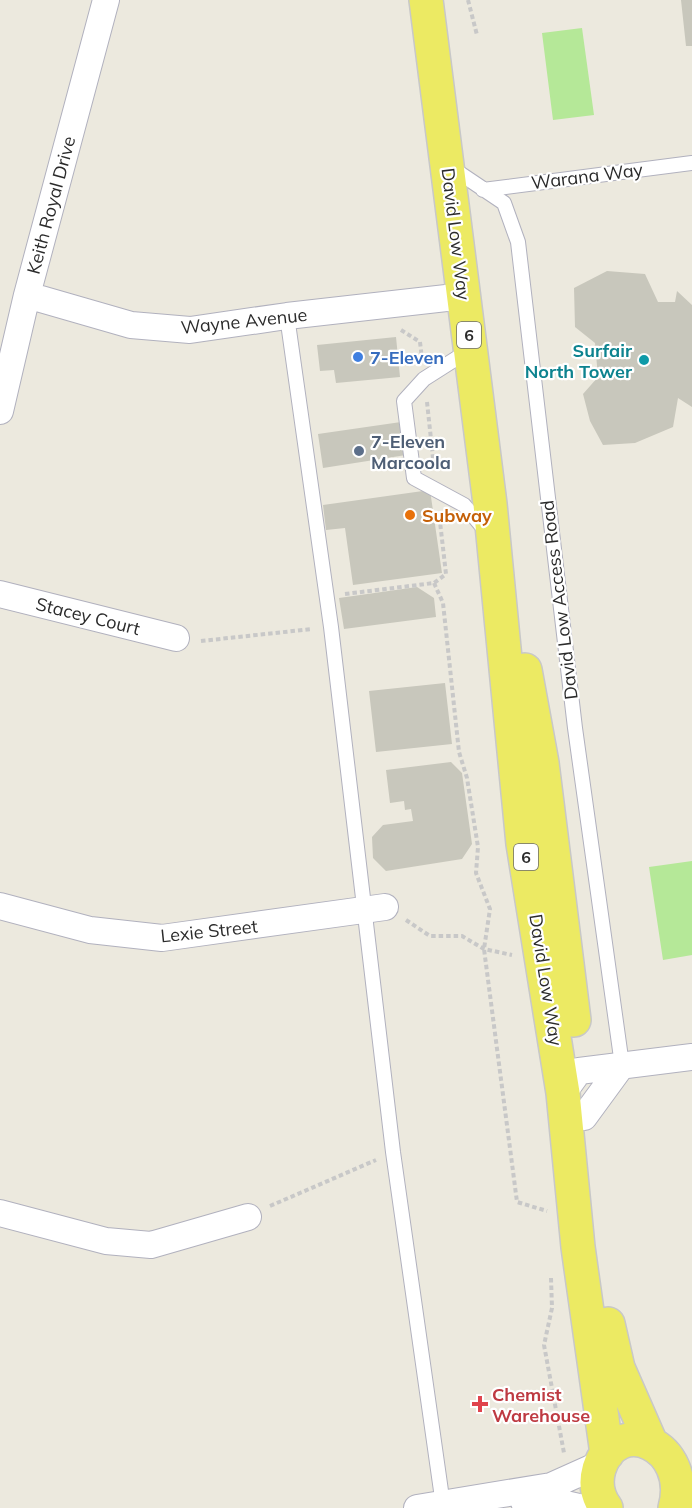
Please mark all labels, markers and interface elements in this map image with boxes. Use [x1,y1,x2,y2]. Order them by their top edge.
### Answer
street label: Keith Royal Drive [22,134,80,276]
street label: Warana Way [530,158,645,194]
street label: David Low Way [436,167,476,302]
street label: Wayne Avenue [180,303,308,339]
road number: 6 [457,322,481,348]
place label: Surfair North Tower [525,339,633,383]
place label: 7-Eleven [370,346,444,369]
marker: 7-Eleven [351,350,365,364]
marker: Surfair North Tower [637,353,651,367]
place label: 7-Eleven Marcoola [371,430,451,474]
marker: 7-Eleven Marcoola [352,444,366,458]
street label: David Low Access Road [535,499,583,701]
place label: Subway [422,504,492,527]
marker: Subway [403,508,417,522]
street label: Stacey Court [33,592,143,640]
road number: 6 [514,844,538,870]
street label: David Low Way [524,913,568,1048]
street label: Lexie Street [159,914,259,948]
place label: Chemist Warehouse [492,1383,590,1427]
marker: Chemist Warehouse [473,1397,487,1411]

